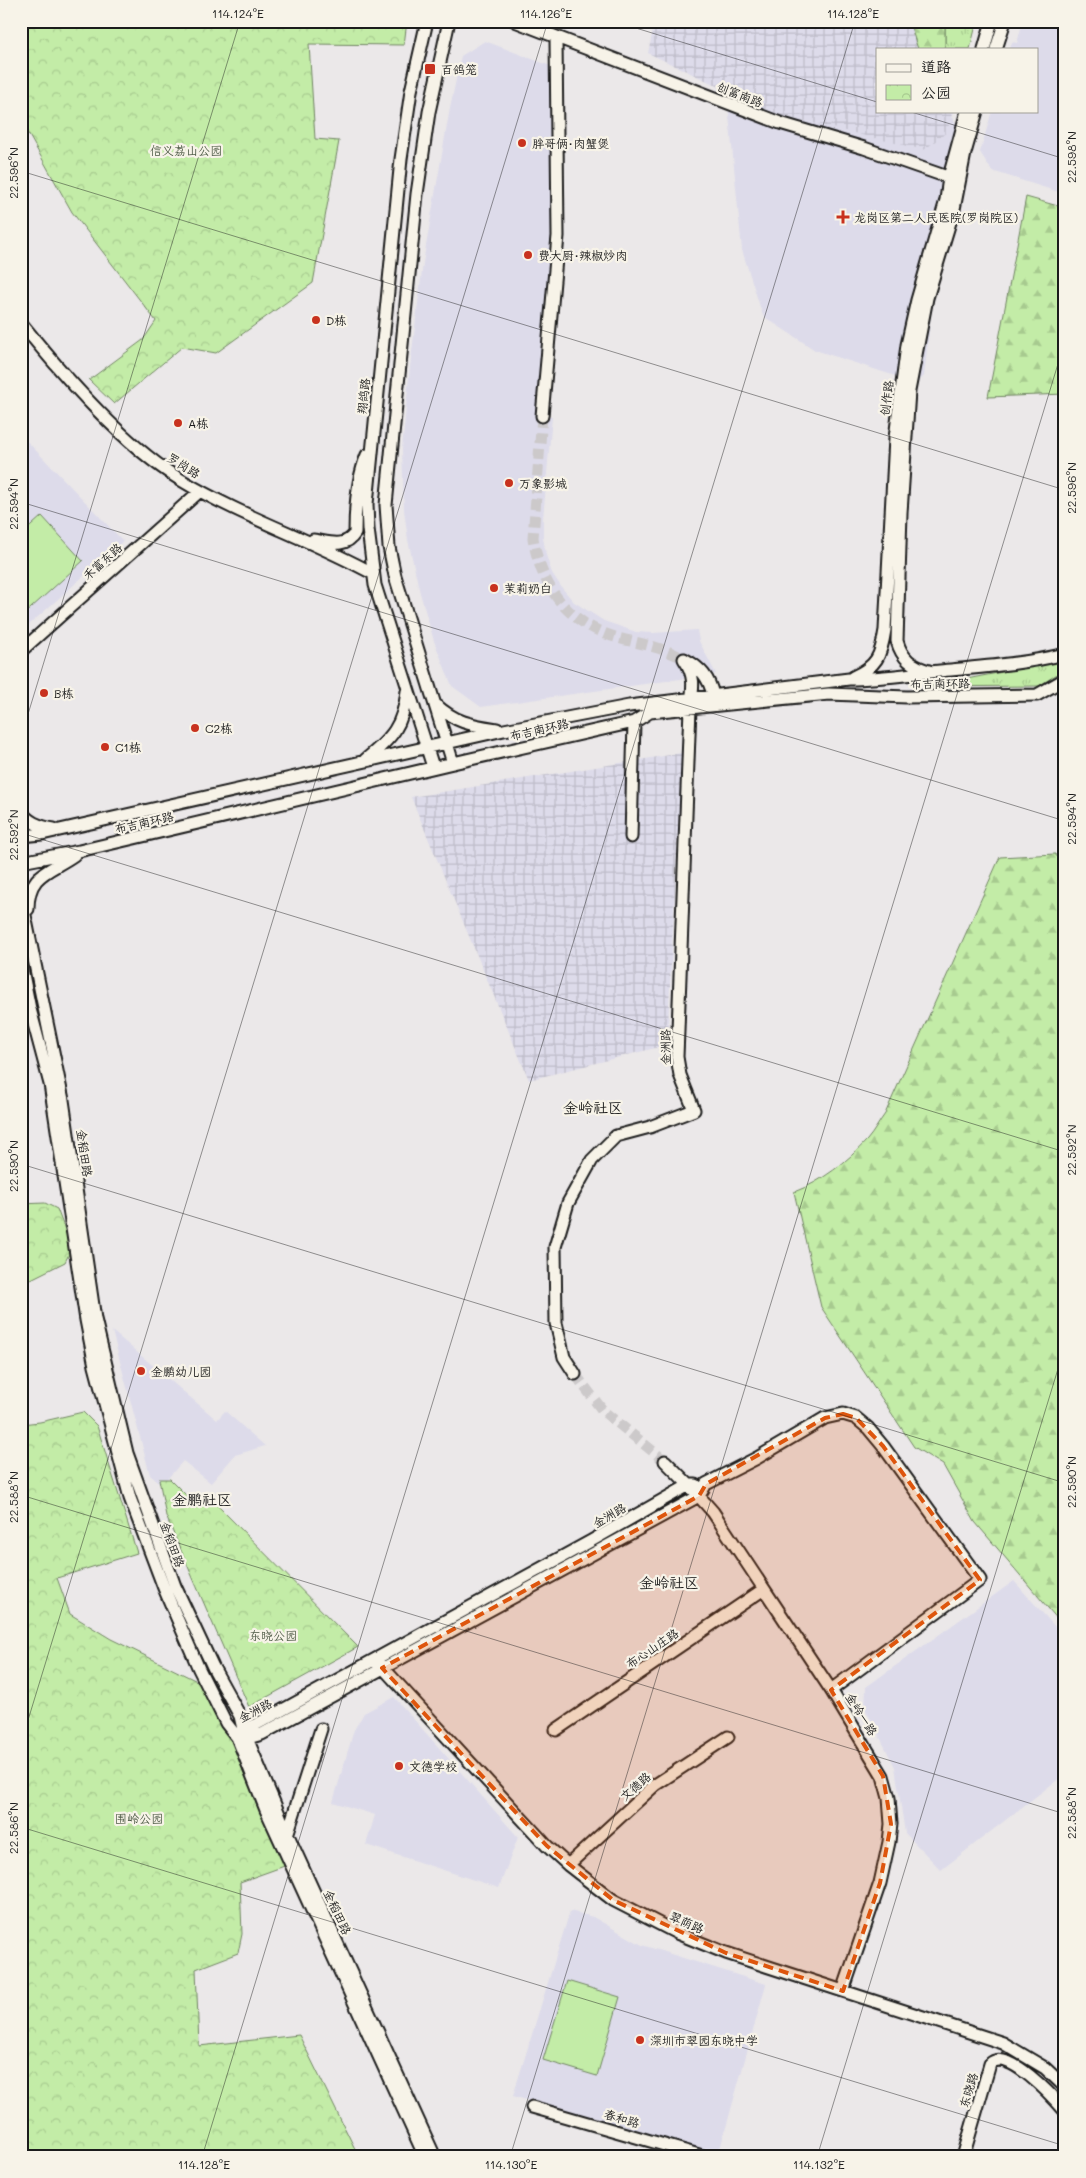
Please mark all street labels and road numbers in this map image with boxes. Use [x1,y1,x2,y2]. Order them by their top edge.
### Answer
street label: 创富南路 [715,78,765,110]
street label: 翔鸽路 [353,377,373,415]
street label: 创作路 [876,379,896,417]
street label: 罗岗路 [164,449,204,481]
street label: 禾富东路 [79,539,125,583]
street label: 布吉南环路 [910,674,970,692]
street label: 布吉南环路 [508,714,570,744]
street label: 布吉南环路 [113,807,175,837]
street label: 金洲路 [657,1029,673,1065]
street label: 金稻田路 [74,1128,96,1178]
street label: 金洲路 [589,1499,629,1531]
street label: 金稻田路 [157,1519,189,1569]
street label: 布心山庄路 [623,1625,681,1671]
street label: 金岭一路 [842,1689,882,1739]
street label: 金洲路 [235,1695,275,1725]
street label: 文德路 [616,1768,654,1804]
street label: 金稻田路 [321,1887,355,1937]
street label: 翠荫路 [667,1908,707,1936]
street label: 东晓路 [955,2070,981,2110]
street label: 春和路 [602,2105,642,2131]

